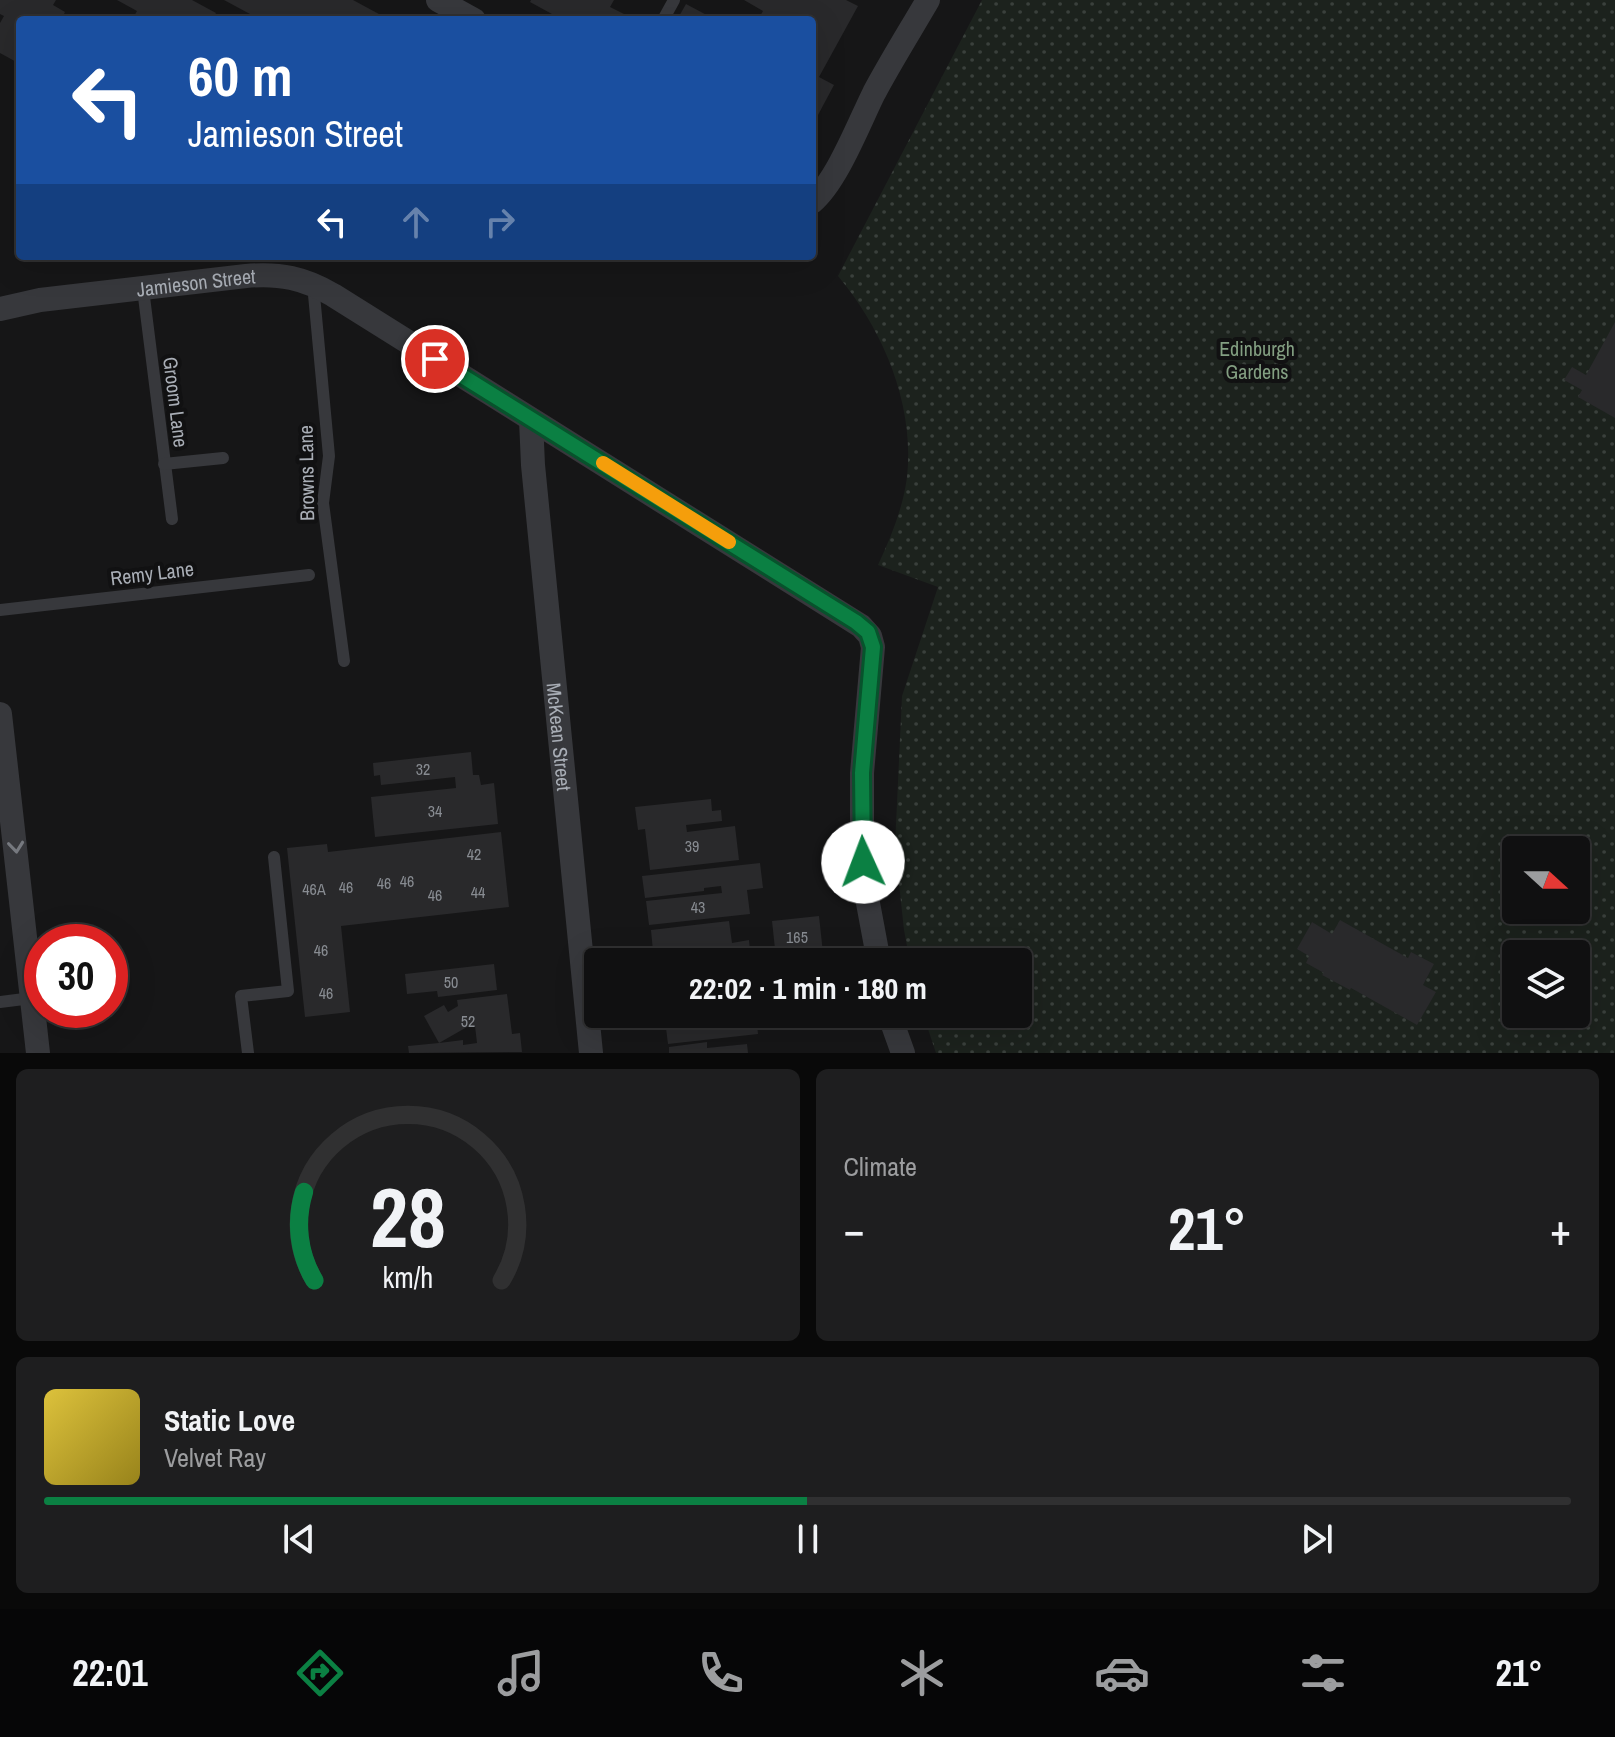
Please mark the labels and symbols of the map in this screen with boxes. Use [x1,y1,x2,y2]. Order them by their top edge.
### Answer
street label: Jamieson Street [135,262,257,302]
pin [401,325,469,393]
park label: Edinburgh Gardens [1219,335,1295,385]
street label: Groom Lane [157,355,195,449]
street label: Browns Lane [292,425,320,521]
street label: Remy Lane [109,554,195,592]
street label: McKean Street [541,681,579,792]
house number: 32 [416,758,430,780]
house number: 34 [428,800,442,822]
position arrow [821,820,905,904]
house number: 39 [685,835,699,857]
north arrow [1502,836,1590,924]
one-way arrow [7,841,24,854]
house number: 42 [467,843,481,865]
house number: 46 [400,870,414,892]
house number: 46 [377,872,391,894]
house number: 46 [339,876,353,898]
house number: 46A [302,878,326,900]
house number: 44 [471,881,485,903]
house number: 46 [428,884,442,906]
house number: 43 [691,896,705,918]
speed limit sign: 30 [24,924,128,1028]
house number: 165 [786,926,808,948]
house number: 46 [314,939,328,961]
house number: 50 [444,971,458,993]
house number: 46 [319,982,333,1004]
house number: 52 [461,1010,475,1032]

